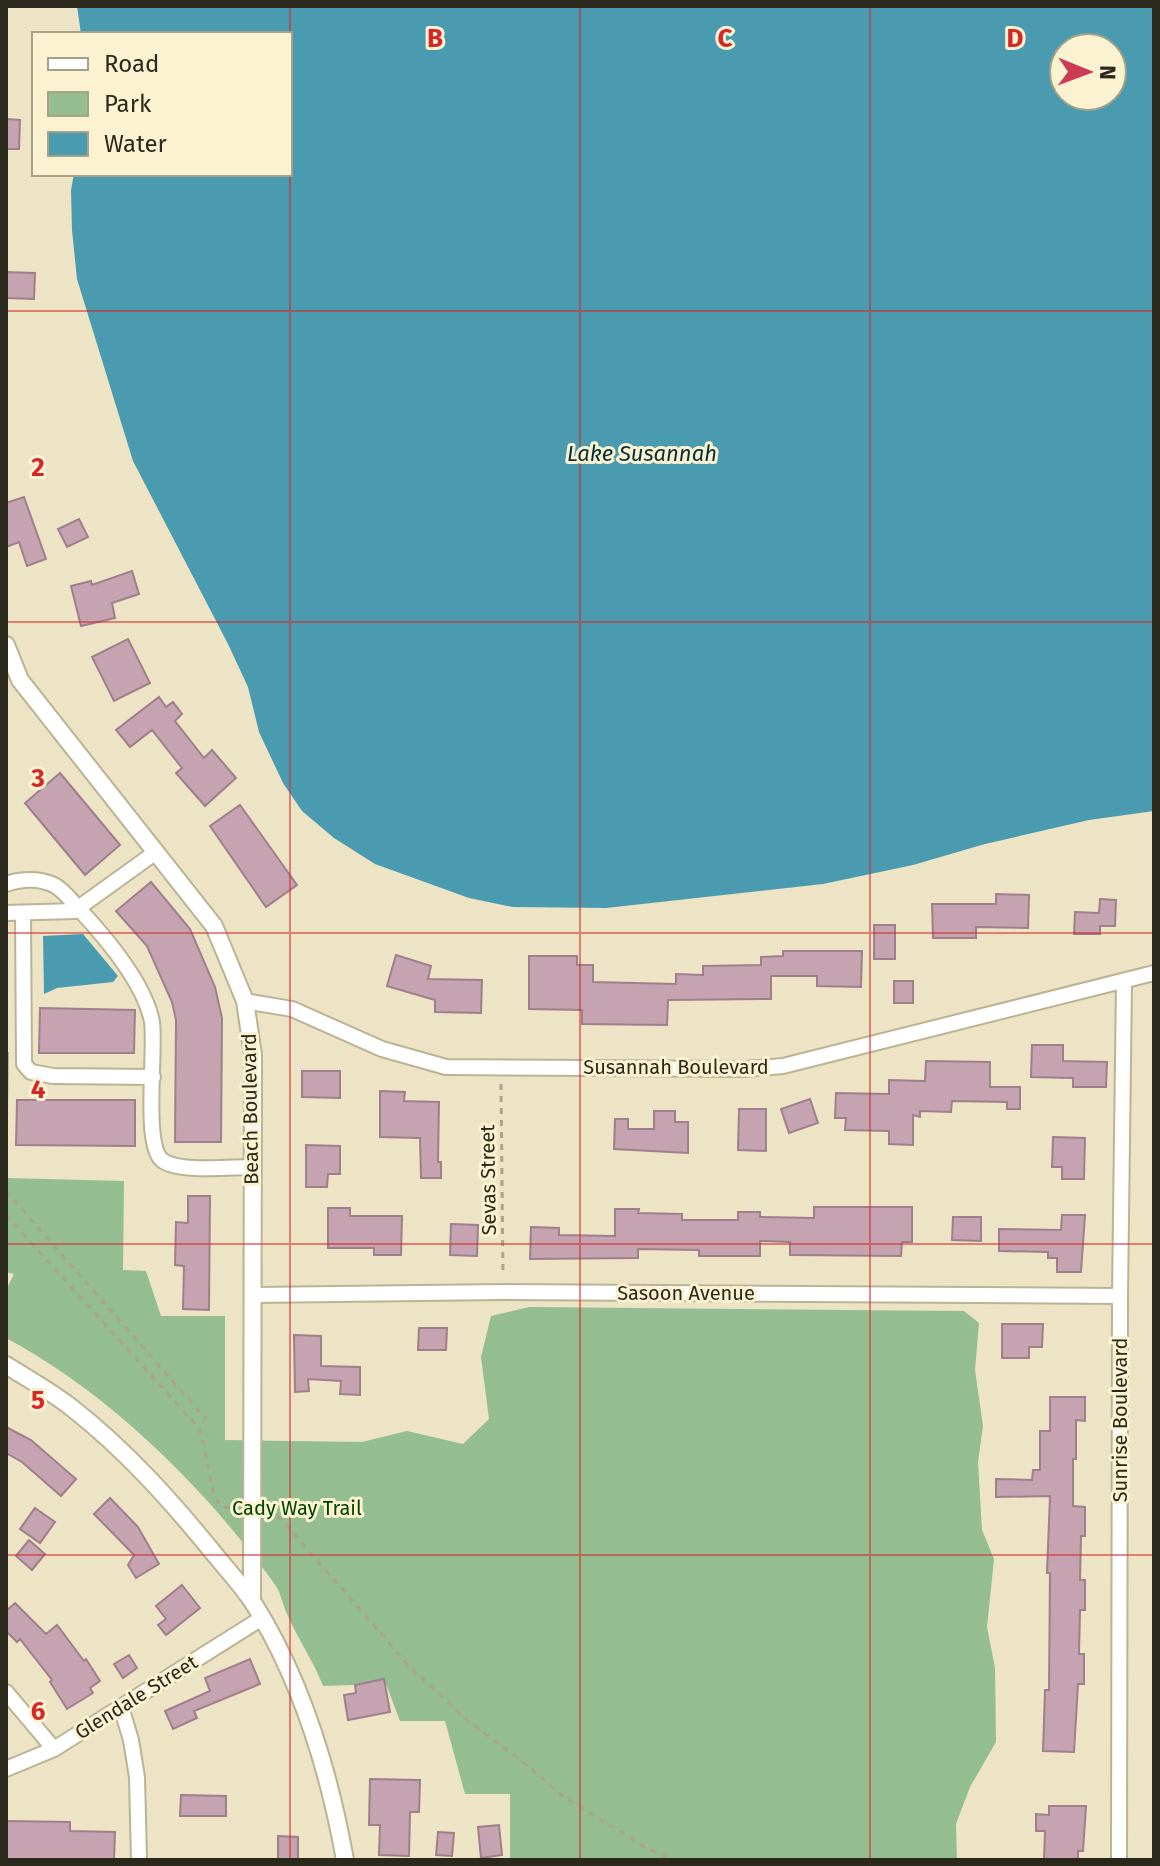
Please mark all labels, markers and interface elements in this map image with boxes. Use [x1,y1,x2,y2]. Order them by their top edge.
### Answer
text: B [427,23,443,54]
text: C [718,23,733,54]
text: D [1007,23,1024,54]
legend [32,32,292,176]
north arrow [1048,32,1128,112]
text: Road [104,50,159,78]
text: N [1094,65,1121,80]
text: Park [104,90,152,118]
text: Water [104,130,168,158]
water label: Lake Susannah [567,440,717,467]
text: 2 [31,452,45,483]
text: 3 [30,763,45,794]
street label: Beach Boulevard [237,1033,263,1185]
street label: Susannah Boulevard [583,1055,769,1079]
text: 4 [31,1074,46,1105]
street label: Sevas Street [475,1124,501,1236]
street label: Sasoon Avenue [617,1281,755,1305]
street label: Sunrise Boulevard [1108,1338,1132,1502]
text: 5 [31,1385,45,1416]
park label: Cady Way Trail [232,1496,362,1520]
street label: Glendale Street [70,1649,202,1744]
text: 6 [31,1696,46,1727]

